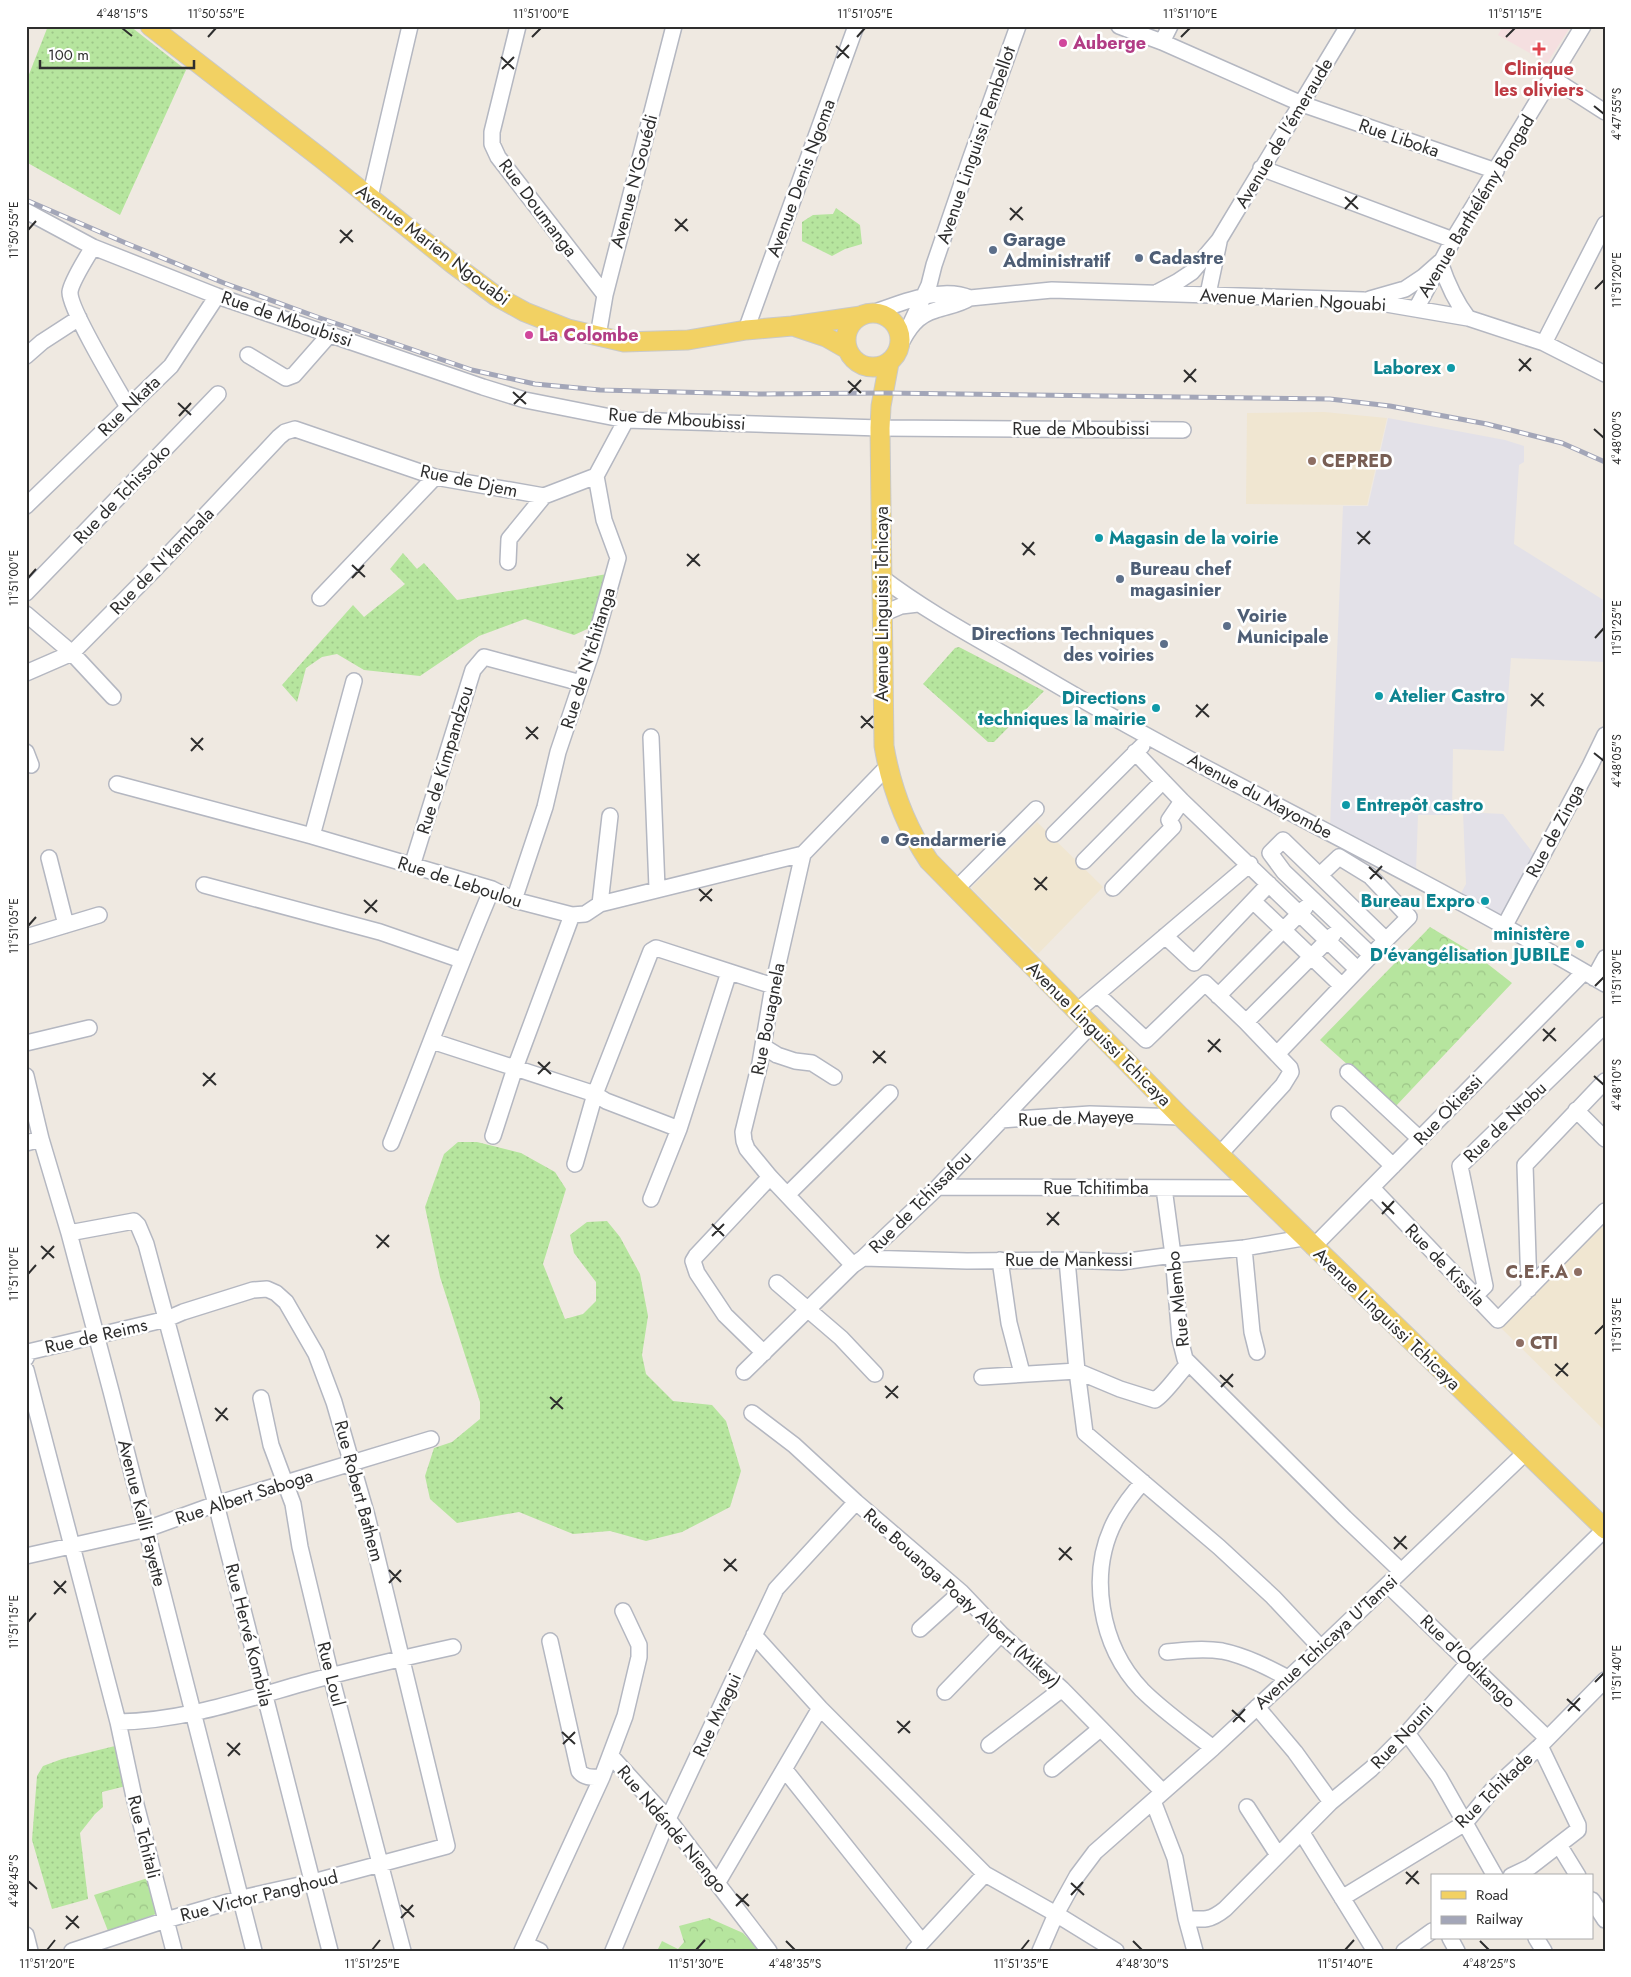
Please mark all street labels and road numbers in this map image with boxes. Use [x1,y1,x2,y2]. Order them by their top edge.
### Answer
street label: Avenue Linguissi Pembellot [930,42,1022,247]
street label: Avenue de l'émeraude [1229,53,1339,213]
street label: Avenue Denis Ngoma [760,95,842,261]
street label: Avenue Barthélémy Bongad [1411,110,1541,302]
street label: Avenue N'Gouédi [604,111,664,251]
street label: Rue Liboka [1355,112,1443,164]
street label: Rue Doumanga [492,154,584,262]
street label: Avenue Marien Ngouabi [351,178,515,312]
street label: Avenue Marien Ngouabi [1199,282,1387,318]
street label: Rue de Mboubissi [218,284,356,354]
street label: Rue Nkata [92,370,166,442]
street label: Rue de Mboubissi [608,401,746,437]
street label: Rue de Mboubissi [1012,416,1150,442]
street label: Rue de Tchissoko [67,438,177,550]
street label: Rue de Djem [418,458,520,504]
street label: Rue de N'kambala [104,501,220,621]
street label: Avenue Linguissi Tchicaya [869,506,895,702]
street label: Rue de N'tchitanga [554,584,622,732]
street label: Rue de Kimpandzou [410,683,480,837]
street label: Avenue du Mayombe [1183,747,1337,845]
street label: Rue de Zinga [1520,780,1590,882]
street label: Rue de Leboulou [394,850,526,914]
street label: Avenue Linguissi Tchicaya [1021,956,1177,1112]
street label: Rue Bouagnela [744,961,792,1077]
street label: Rue Okiessi [1408,1069,1488,1151]
street label: Rue de Ntobu [1458,1076,1552,1168]
street label: Rue de Mayeye [1018,1103,1134,1133]
street label: Rue de Tchissafou [863,1145,977,1259]
street label: Rue Tchitimba [1043,1175,1149,1201]
street label: Rue de Kissila [1399,1218,1491,1312]
street label: Avenue Linguissi Tchicaya [1308,1242,1466,1396]
street label: Rue de Mankessi [1005,1247,1133,1273]
street label: Rue Mlembo [1160,1250,1196,1348]
street label: Rue de Reims [42,1312,150,1360]
street label: Rue Robert Bathem [328,1417,390,1565]
street label: Avenue Kalli Fayette [111,1437,173,1589]
street label: Rue Albert Saboga [172,1463,316,1531]
street label: Rue Bouanga Poaty Albert (Mikey) [857,1502,1067,1694]
street label: Rue Hervé Kombila [219,1561,279,1709]
street label: Avenue Tchicaya U'Tamsi [1249,1569,1403,1715]
street label: Rue d'Odikango [1414,1608,1522,1714]
street label: Rue Loul [310,1639,352,1709]
street label: Rue Mvagui [686,1669,748,1761]
street label: Rue Nouni [1365,1697,1439,1775]
street label: Rue Tchikade [1449,1746,1539,1834]
street label: Rue Ndéndé Niengo [611,1760,733,1899]
street label: Rue Tchitali [121,1792,167,1882]
street label: Rue Victor Panghoud [177,1864,341,1928]

